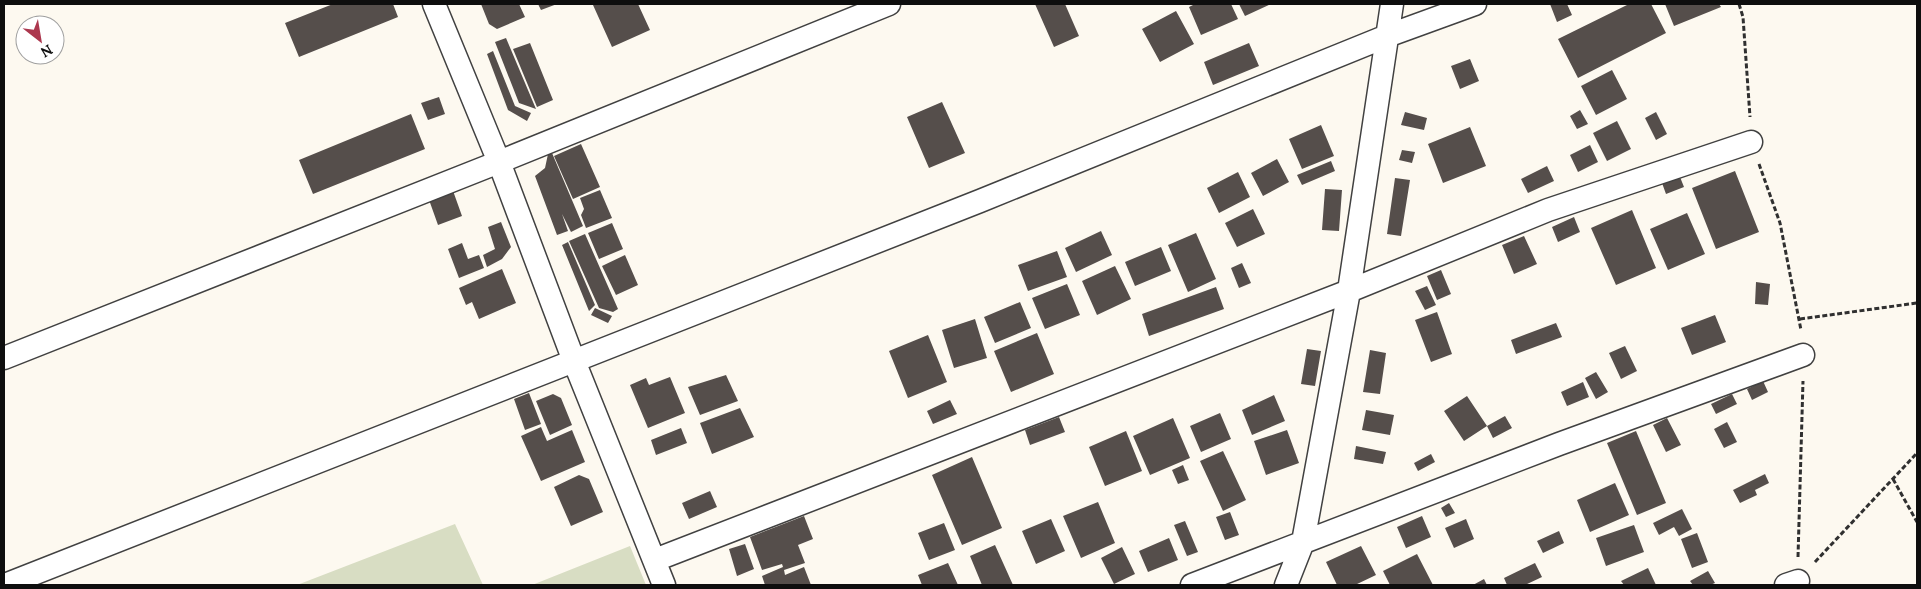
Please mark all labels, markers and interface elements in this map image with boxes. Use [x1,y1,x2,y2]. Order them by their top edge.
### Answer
north arrow [15,15,65,65]
text: N [37,41,56,62]

